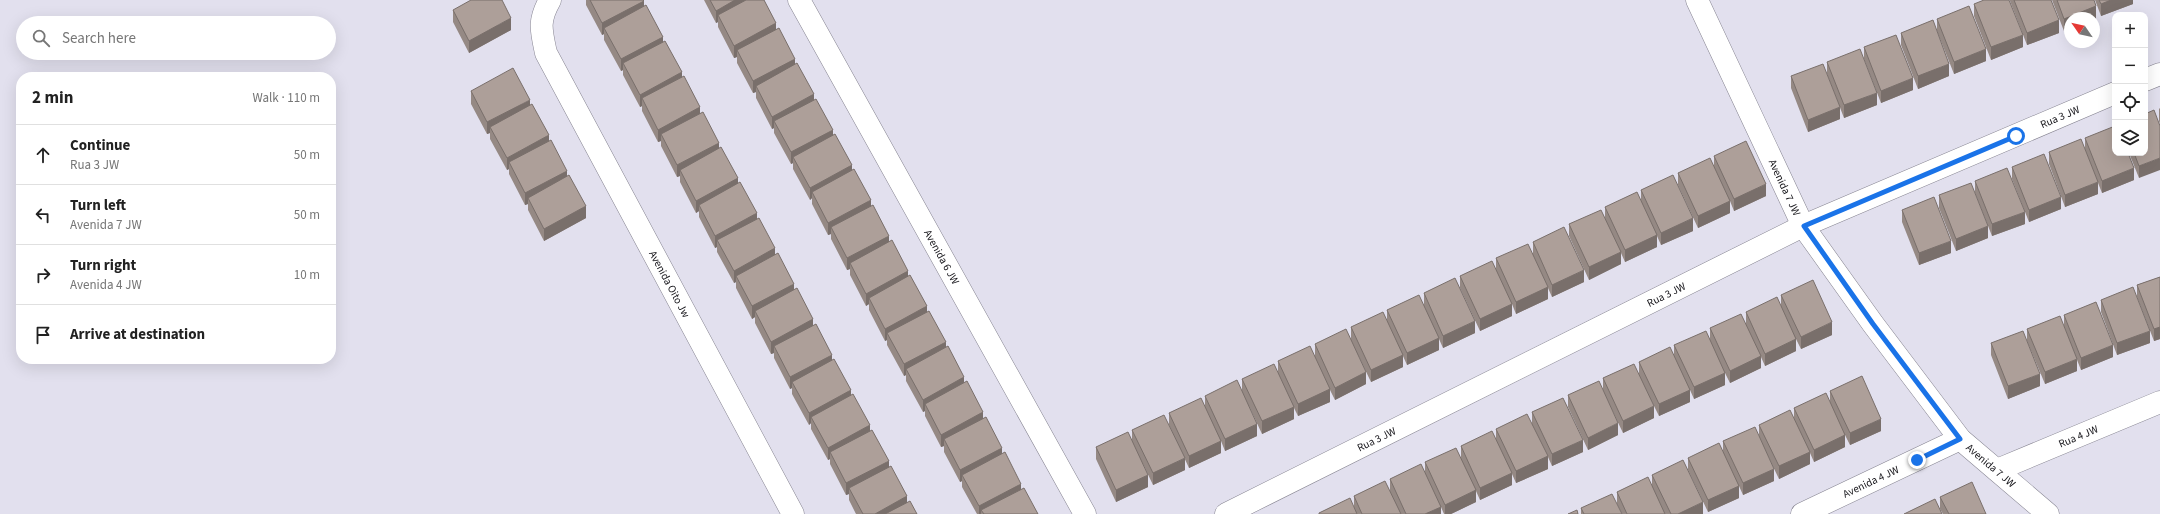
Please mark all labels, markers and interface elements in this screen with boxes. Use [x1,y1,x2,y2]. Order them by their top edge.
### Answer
north arrow [2064,12,2100,48]
map controls [2112,12,2148,156]
button: + [2112,12,2148,48]
search box [16,16,336,60]
icon: search [30,27,52,49]
text: Search here [62,28,136,49]
button: − [2112,48,2148,84]
button: locate [2112,84,2148,120]
text: 2 min [32,86,73,110]
text: Walk · 110 m [252,89,320,107]
street label: Rua 3 JW [2038,102,2082,132]
button: layers [2112,120,2148,156]
route start [2007,127,2025,145]
text: Continue [70,135,130,156]
icon: ahead [32,144,54,166]
text: 50 m [294,146,320,164]
text: Rua 3 JW [70,156,119,174]
street label: Avenida 7 JW [1765,157,1804,219]
text: Turn left [70,195,126,216]
icon: left [32,204,54,226]
text: 50 m [294,206,320,224]
text: Avenida 7 JW [70,216,142,234]
street label: Avenida 6 JW [920,227,963,288]
street label: Avenida Oito Jw [645,248,693,320]
text: Turn right [70,255,136,276]
icon: right [32,264,54,286]
text: 10 m [294,266,320,284]
text: Avenida 4 JW [70,276,142,294]
street label: Rua 3 JW [1644,279,1689,311]
icon: arrive [32,324,54,346]
text: Arrive at destination [70,324,205,345]
street label: Rua 4 JW [2056,422,2101,452]
street label: Rua 3 JW [1355,423,1399,455]
street label: Avenida 7 JW [1963,440,2019,491]
route end [1908,451,1926,469]
street label: Avenida 4 JW [1840,462,1902,502]

